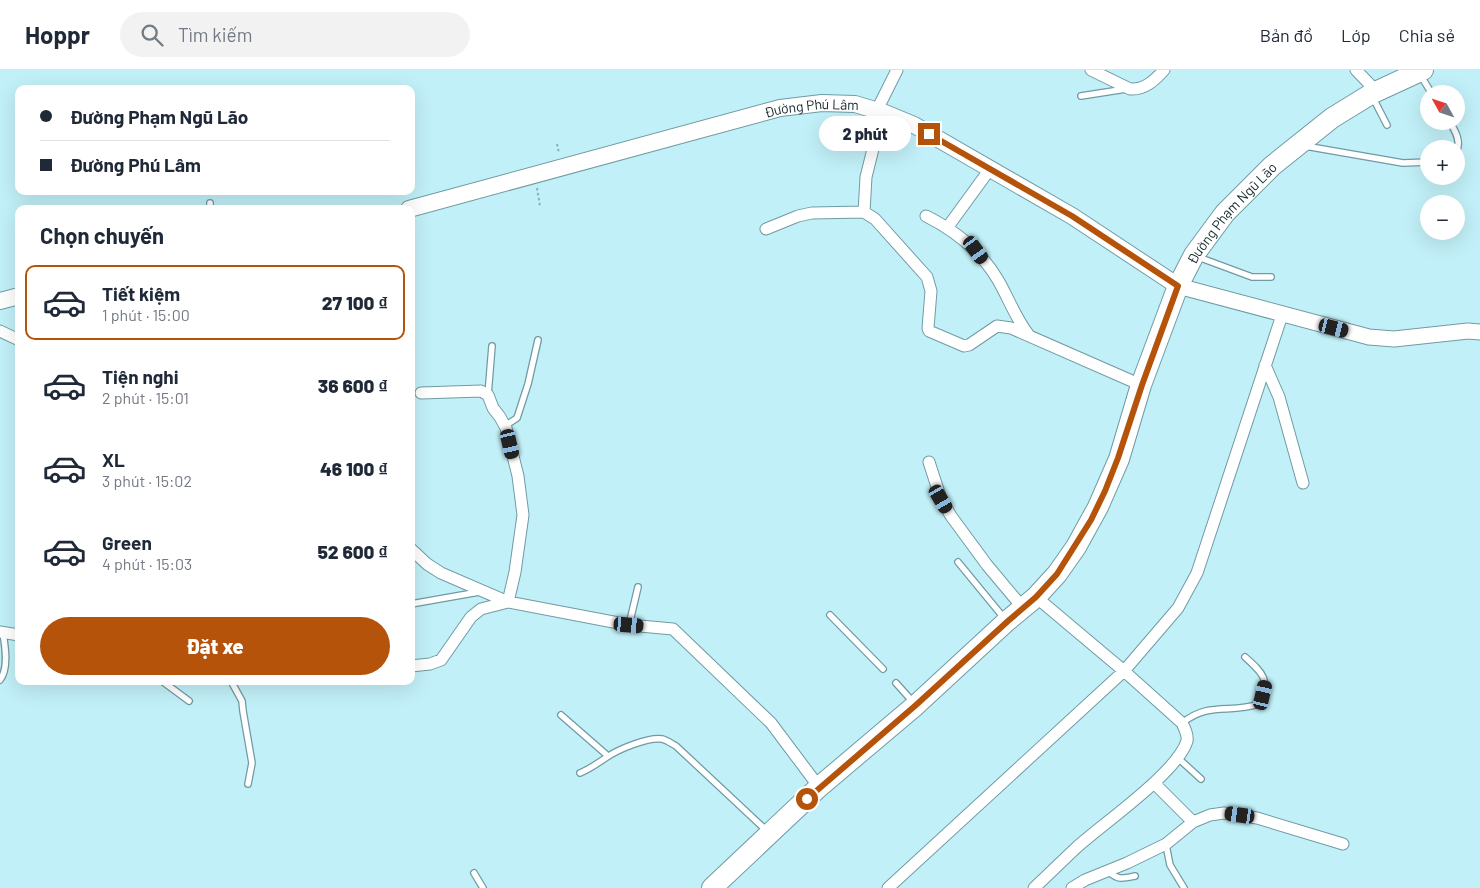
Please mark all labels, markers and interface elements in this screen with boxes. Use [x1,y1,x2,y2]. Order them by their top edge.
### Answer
search box [120,12,470,57]
text: Hoppr [25,20,90,49]
icon: search [138,21,166,49]
text: Tìm kiếm [178,23,252,46]
text: Bản đồ [1260,24,1313,46]
text: Lớp [1341,24,1371,46]
text: Chia sẻ [1399,24,1455,46]
north arrow [1420,85,1465,130]
map controls [1420,85,1465,240]
street label: Đường Phú Lâm [762,94,859,120]
text: Đường Phạm Ngũ Lão [70,105,248,128]
callout: 2 phút [819,116,912,152]
route end [918,123,940,145]
text: 2 phút [842,124,888,143]
button: + [1420,140,1465,185]
text: Đường Phú Lâm [70,153,201,176]
street label: Đường Phạm Ngũ Lão [1183,158,1280,266]
button: − [1420,195,1465,240]
text: Chọn chuyến [40,222,164,248]
car [961,233,990,267]
icon: car [42,280,87,325]
text: Tiết kiệm [102,282,180,305]
text: 27 100 ₫ [322,291,388,314]
text: 1 phút · 15:00 [102,305,190,324]
car [1317,317,1350,339]
icon: car [42,363,87,408]
text: Tiện nghi [102,365,179,388]
text: 36 600 ₫ [318,374,388,397]
text: 2 phút · 15:01 [102,388,189,407]
car [499,428,520,460]
icon: car [42,446,87,491]
text: XL [102,448,125,471]
text: 46 100 ₫ [320,457,388,480]
text: 3 phút · 15:02 [102,471,192,490]
car [927,482,954,516]
icon: car [42,529,87,574]
text: Green [102,531,152,554]
text: 52 600 ₫ [317,540,388,563]
text: 4 phút · 15:03 [102,554,192,573]
car [613,616,644,634]
button: Đặt xe [40,617,390,675]
car [1252,679,1273,711]
route start [796,788,818,810]
car [1224,805,1255,825]

